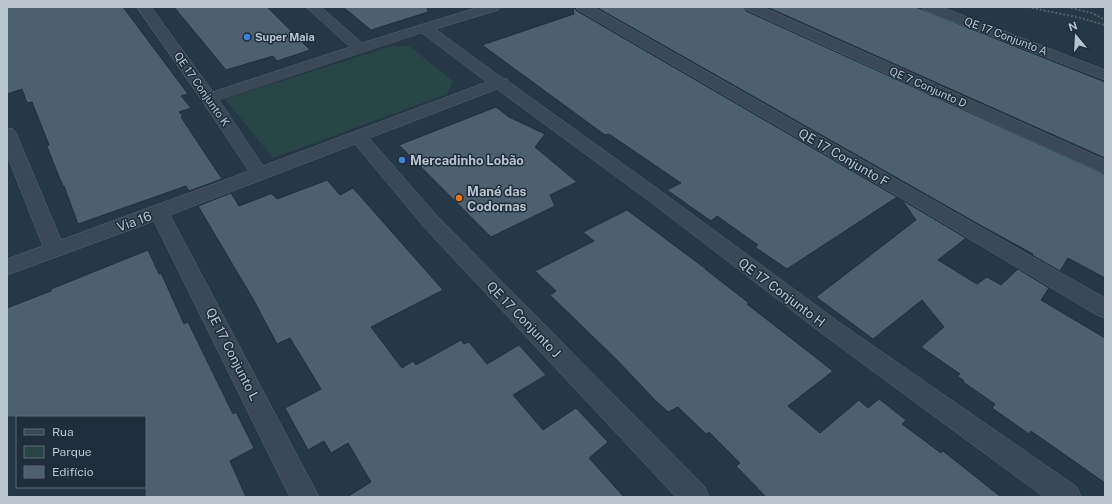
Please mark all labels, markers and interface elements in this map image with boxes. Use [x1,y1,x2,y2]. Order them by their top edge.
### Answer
street label: QE 17 Conjunto A [963,15,1049,57]
north arrow [1056,16,1096,56]
text: N [1067,19,1079,34]
place label: Super Maia [255,31,315,43]
marker: Super Maia [242,32,252,42]
street label: QE 17 Conjunto K [172,50,232,129]
street label: QE 7 Conjunto D [888,65,969,110]
street label: QE 17 Conjunto F [796,125,892,190]
place label: Mercadinho Lobão [410,153,524,168]
marker: Mercadinho Lobão [397,155,407,165]
place label: Mané das Codornas [467,184,527,214]
marker: Mané das Codornas [454,193,464,203]
street label: Via 16 [115,208,154,235]
street label: QE 17 Conjunto H [735,255,828,330]
street label: QE 17 Conjunto J [484,278,564,360]
street label: QE 17 Conjunto L [203,305,262,403]
legend [16,416,146,488]
text: Rua [52,425,74,439]
text: Parque [52,445,92,459]
text: Edifício [52,465,94,479]

